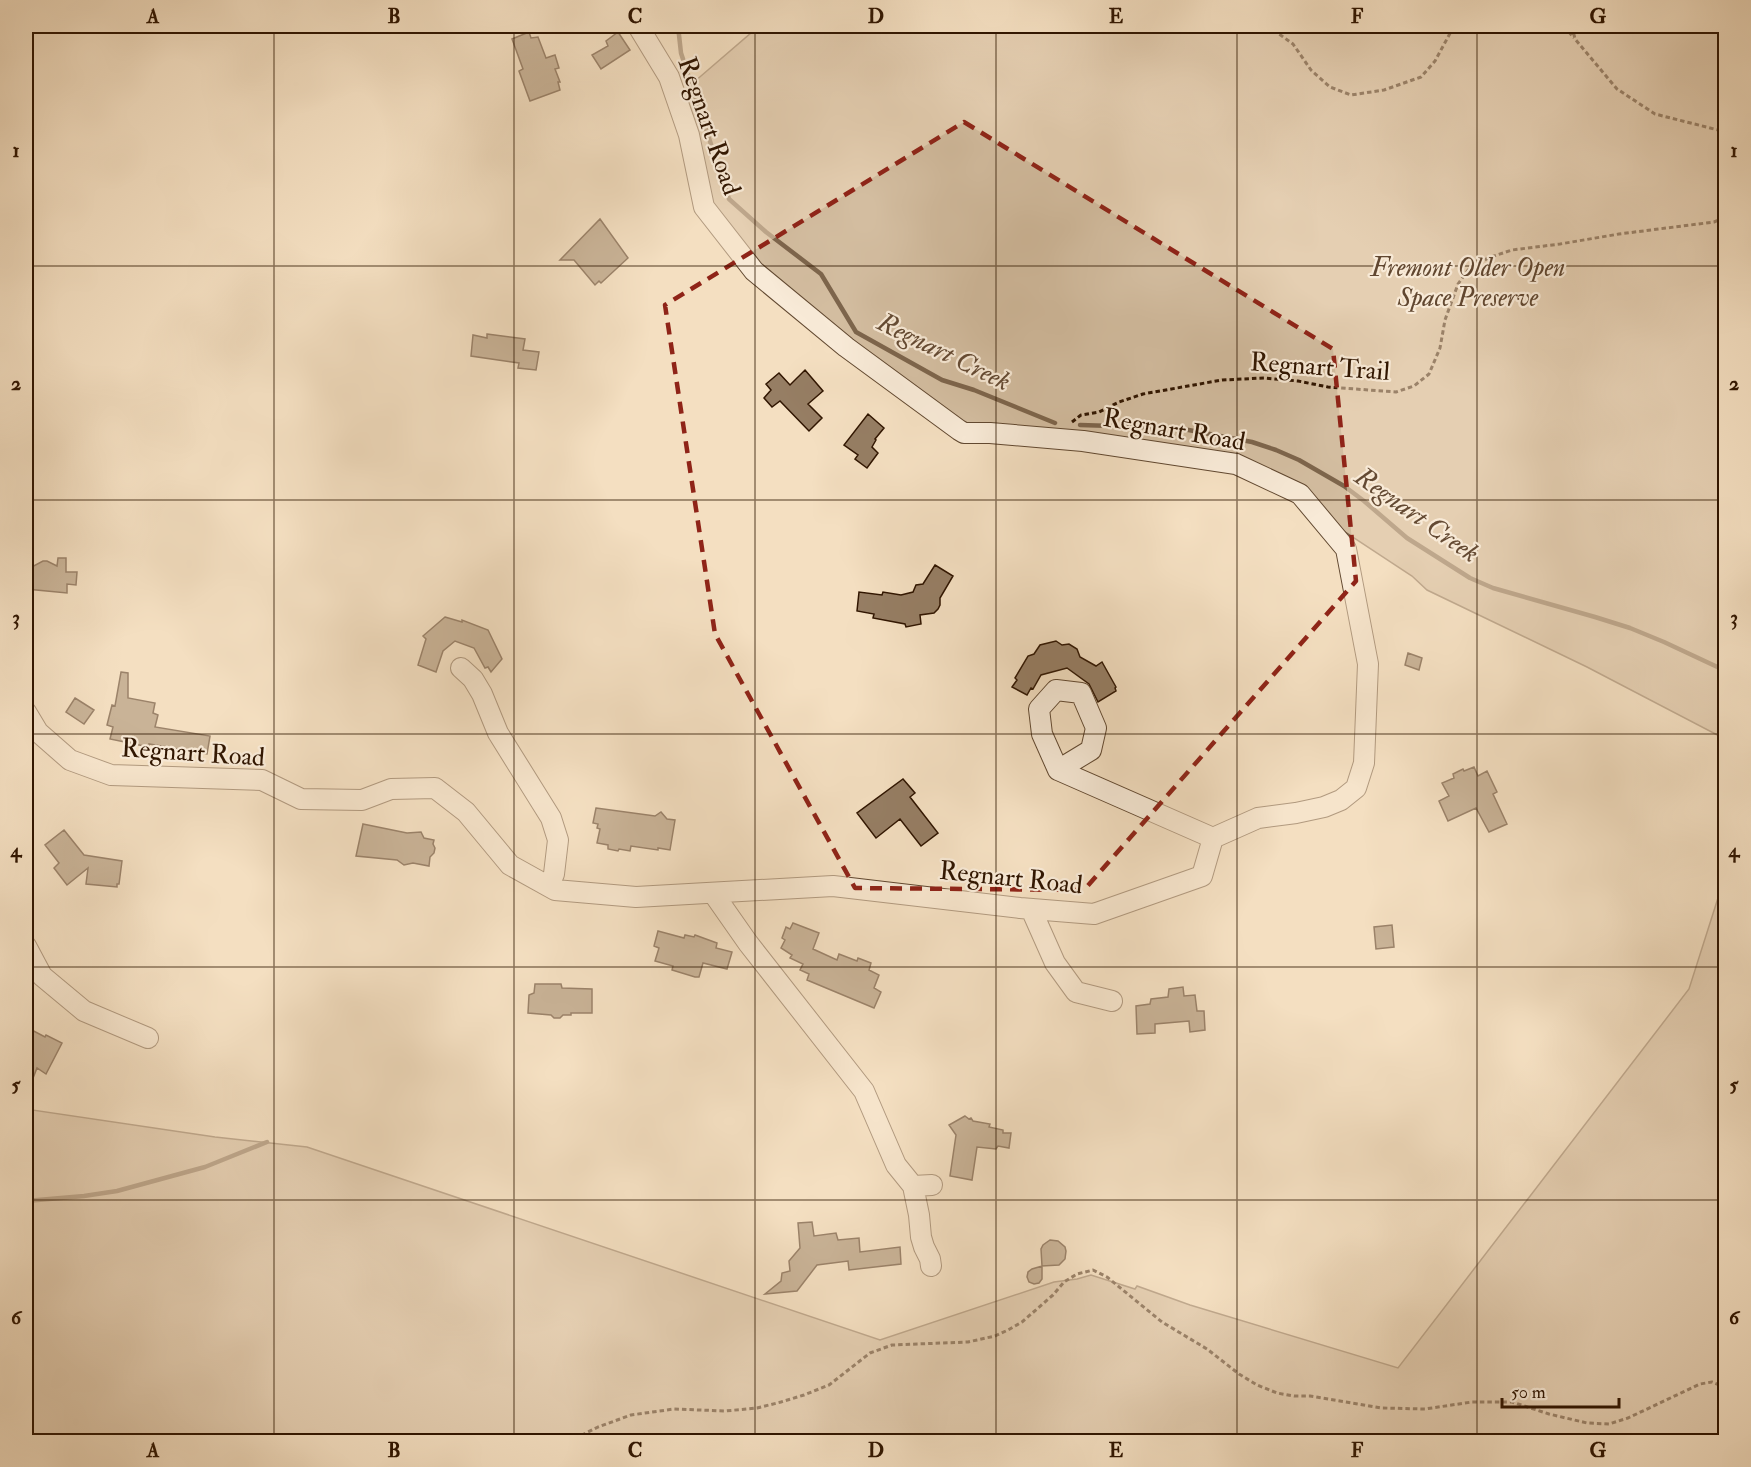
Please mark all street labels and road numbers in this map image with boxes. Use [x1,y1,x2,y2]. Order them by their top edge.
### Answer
street label: Regnart Road [670,53,748,200]
street label: Regnart Trail [1249,346,1391,388]
street label: Regnart Road [1100,402,1248,458]
street label: Regnart Road [120,732,266,774]
street label: Regnart Road [938,855,1085,901]

